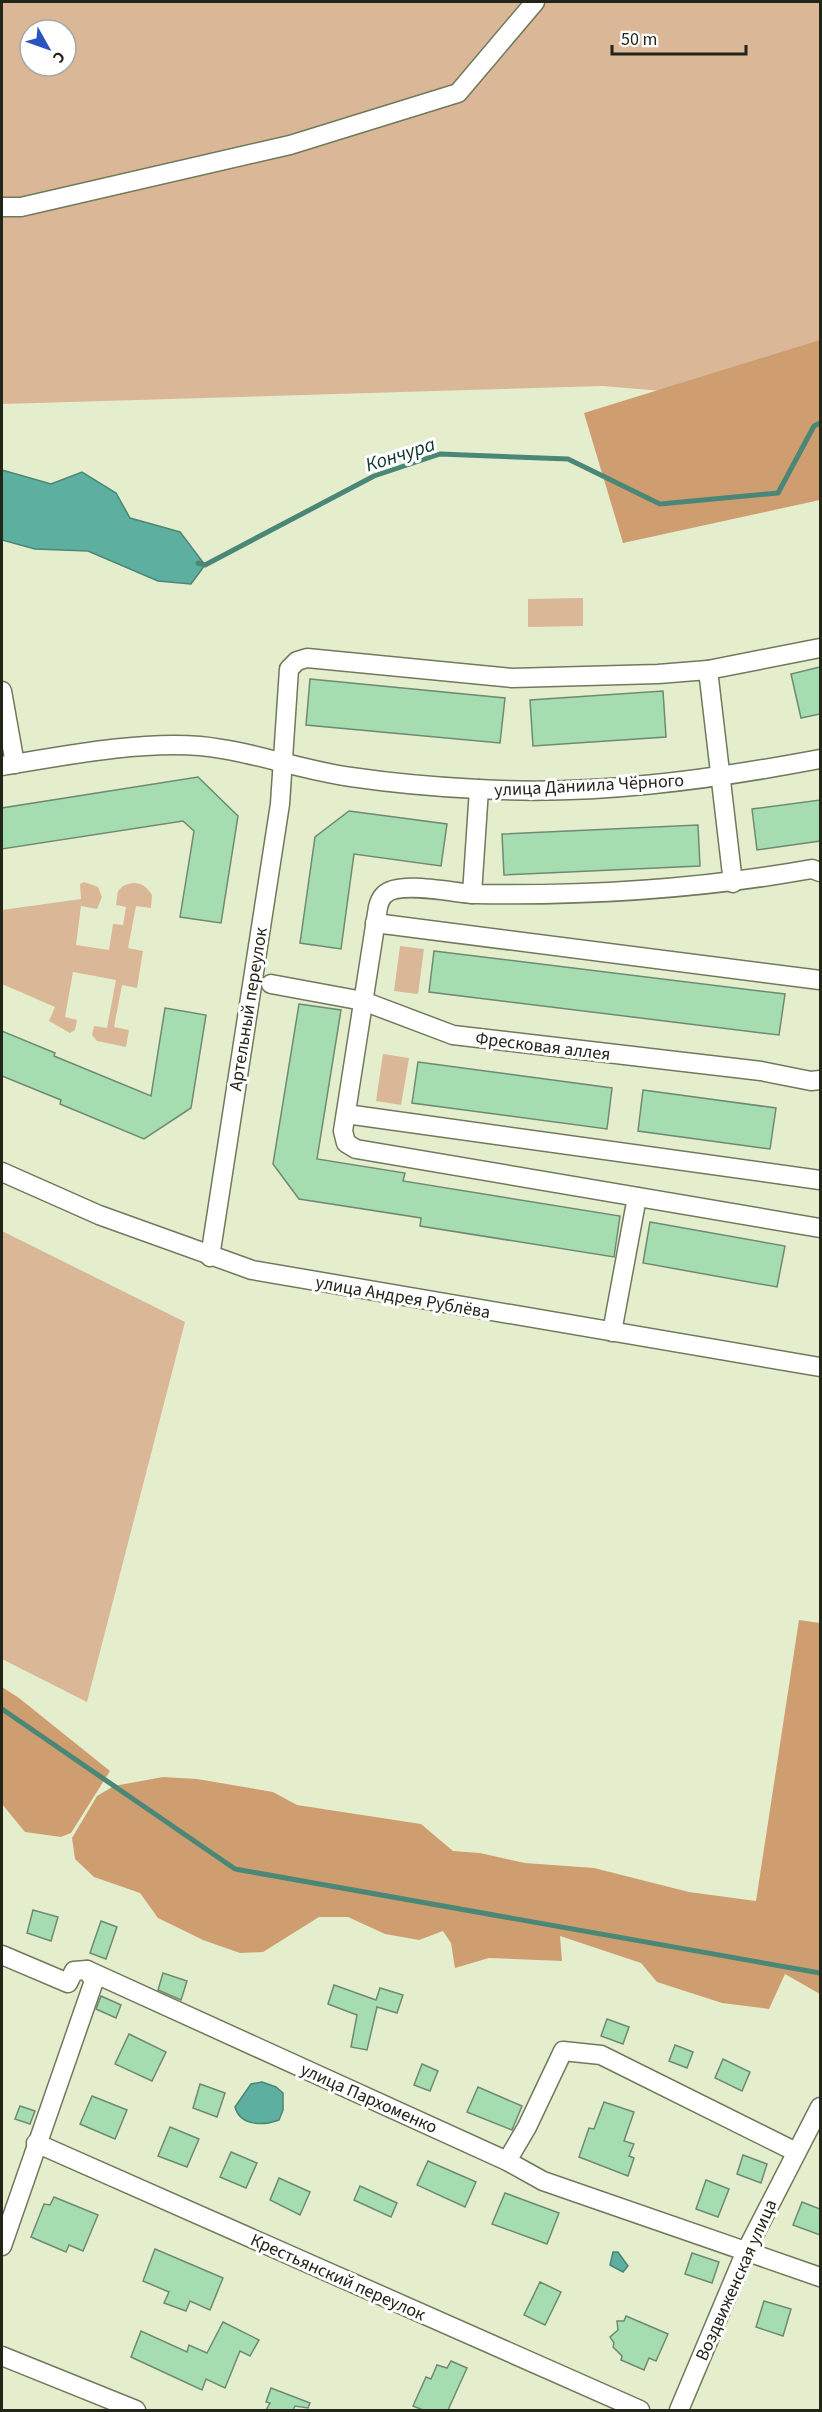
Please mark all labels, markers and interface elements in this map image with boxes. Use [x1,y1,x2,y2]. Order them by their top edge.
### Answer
north arrow [18,18,78,78]
scale bar [612,18,746,56]
text: 50 m [621,27,657,52]
text: С [47,46,70,68]
water label: Кончура [362,430,439,479]
street label: улица Даниила Чёрного [493,768,685,803]
street label: Артельный переулок [223,925,274,1093]
street label: Фресковая аллея [474,1026,612,1067]
street label: улица Андрея Рублёва [314,1270,492,1325]
street label: улица Пархоменко [296,2057,441,2140]
street label: Воздвиженская улица [690,2195,783,2365]
street label: Крестьянский переулок [246,2228,429,2327]

